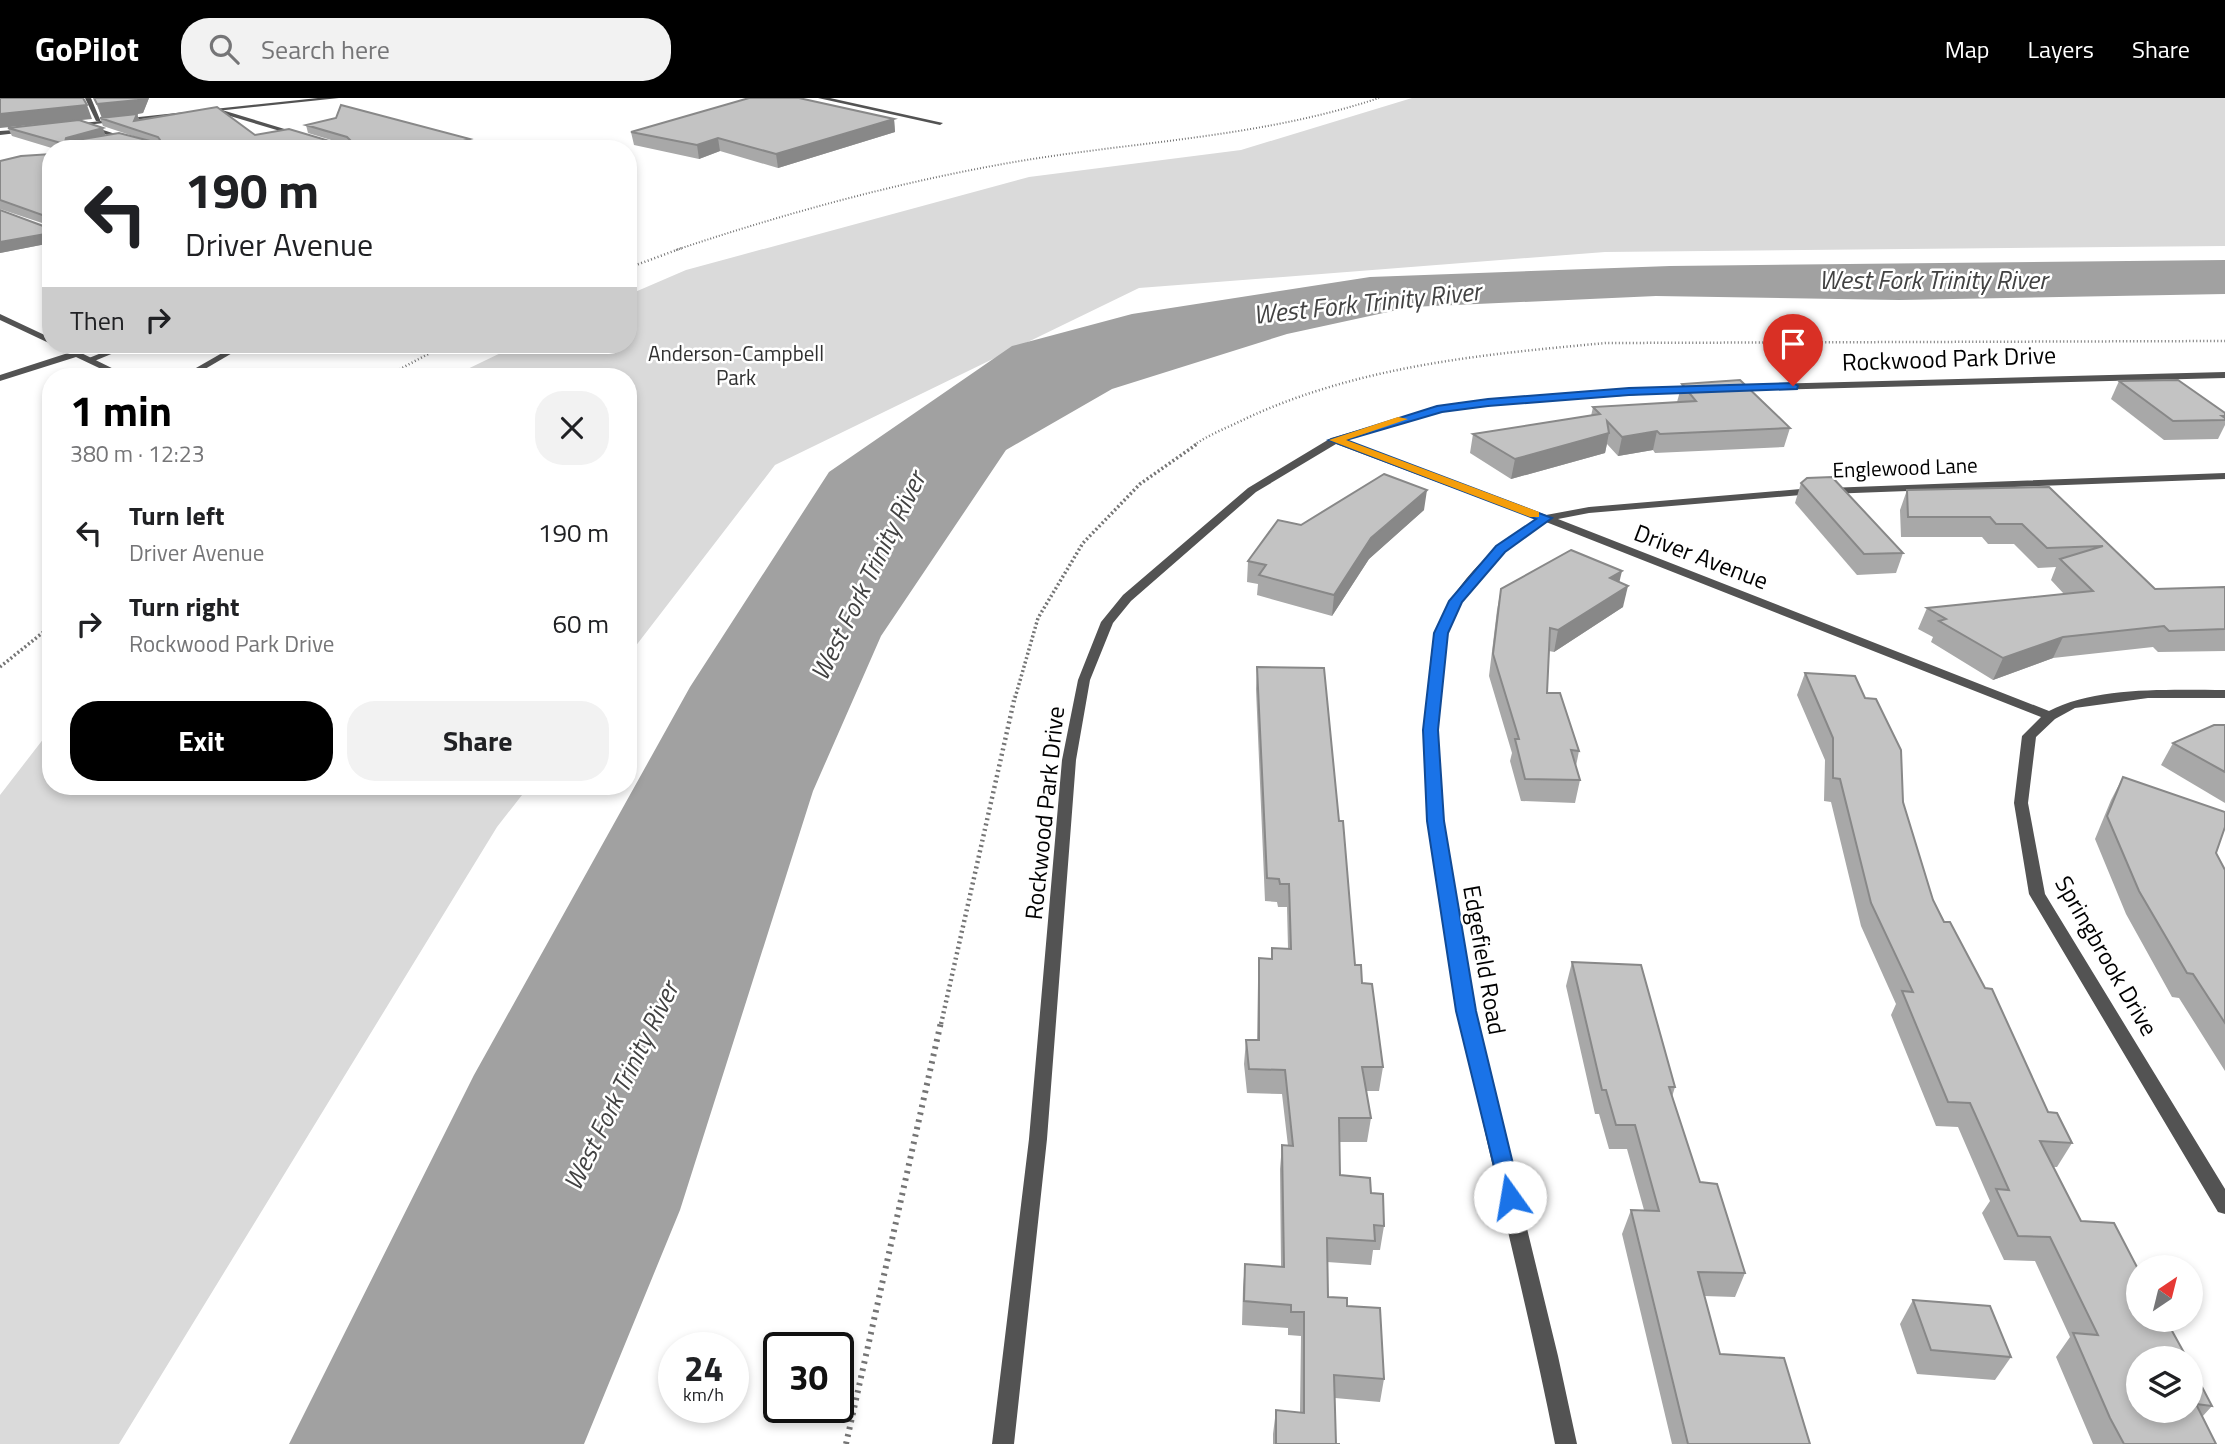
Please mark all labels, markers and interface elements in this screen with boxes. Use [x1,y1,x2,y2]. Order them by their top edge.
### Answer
search box [181,18,671,81]
text: GoPilot [35,24,139,74]
icon: search [205,30,243,68]
text: Search here [261,30,390,69]
text: Map [1945,31,1990,67]
text: Layers [2028,31,2094,67]
text: Share [2132,31,2190,67]
text: 190 m [185,152,319,227]
icon: left [70,168,161,259]
text: Driver Avenue [185,220,373,268]
water label: West Fork Trinity River [1819,260,2050,299]
water label: West Fork Trinity River [1251,271,1485,334]
text: Then [70,301,125,340]
icon: right [139,301,177,339]
pin [1763,314,1823,386]
icon: arrive [1774,325,1812,363]
street label: Rockwood Park Drive [1841,336,2057,380]
park label: Anderson-Campbell Park [648,337,824,393]
text: 1 min [70,378,172,442]
button: close [535,391,609,465]
text: 380 m · 12:23 [70,436,205,471]
street label: Englewood Lane [1832,448,1978,486]
water label: West Fork Trinity River [800,462,936,687]
text: Turn left [129,496,224,535]
text: 190 m [538,513,609,552]
icon: left [70,514,108,552]
street label: Driver Avenue [1629,514,1774,598]
text: Driver Avenue [129,535,264,570]
text: Turn right [129,587,240,626]
text: 60 m [552,604,609,643]
icon: right [70,605,108,643]
text: Rockwood Park Drive [129,626,334,661]
button: Exit [70,701,333,781]
button: Share [347,701,609,781]
street label: Rockwood Park Drive [1015,704,1073,921]
street label: Springbrook Drive [2046,869,2167,1042]
street label: Edgefield Road [1454,882,1516,1037]
water label: West Fork Trinity River [553,972,689,1197]
position arrow [1473,1160,1547,1234]
north arrow [2126,1255,2203,1332]
map controls [2126,1255,2203,1423]
speed limit sign: 30 [763,1332,854,1423]
text: 24 [684,1341,723,1395]
button: layers [2126,1346,2203,1423]
text: km/h [683,1381,724,1408]

